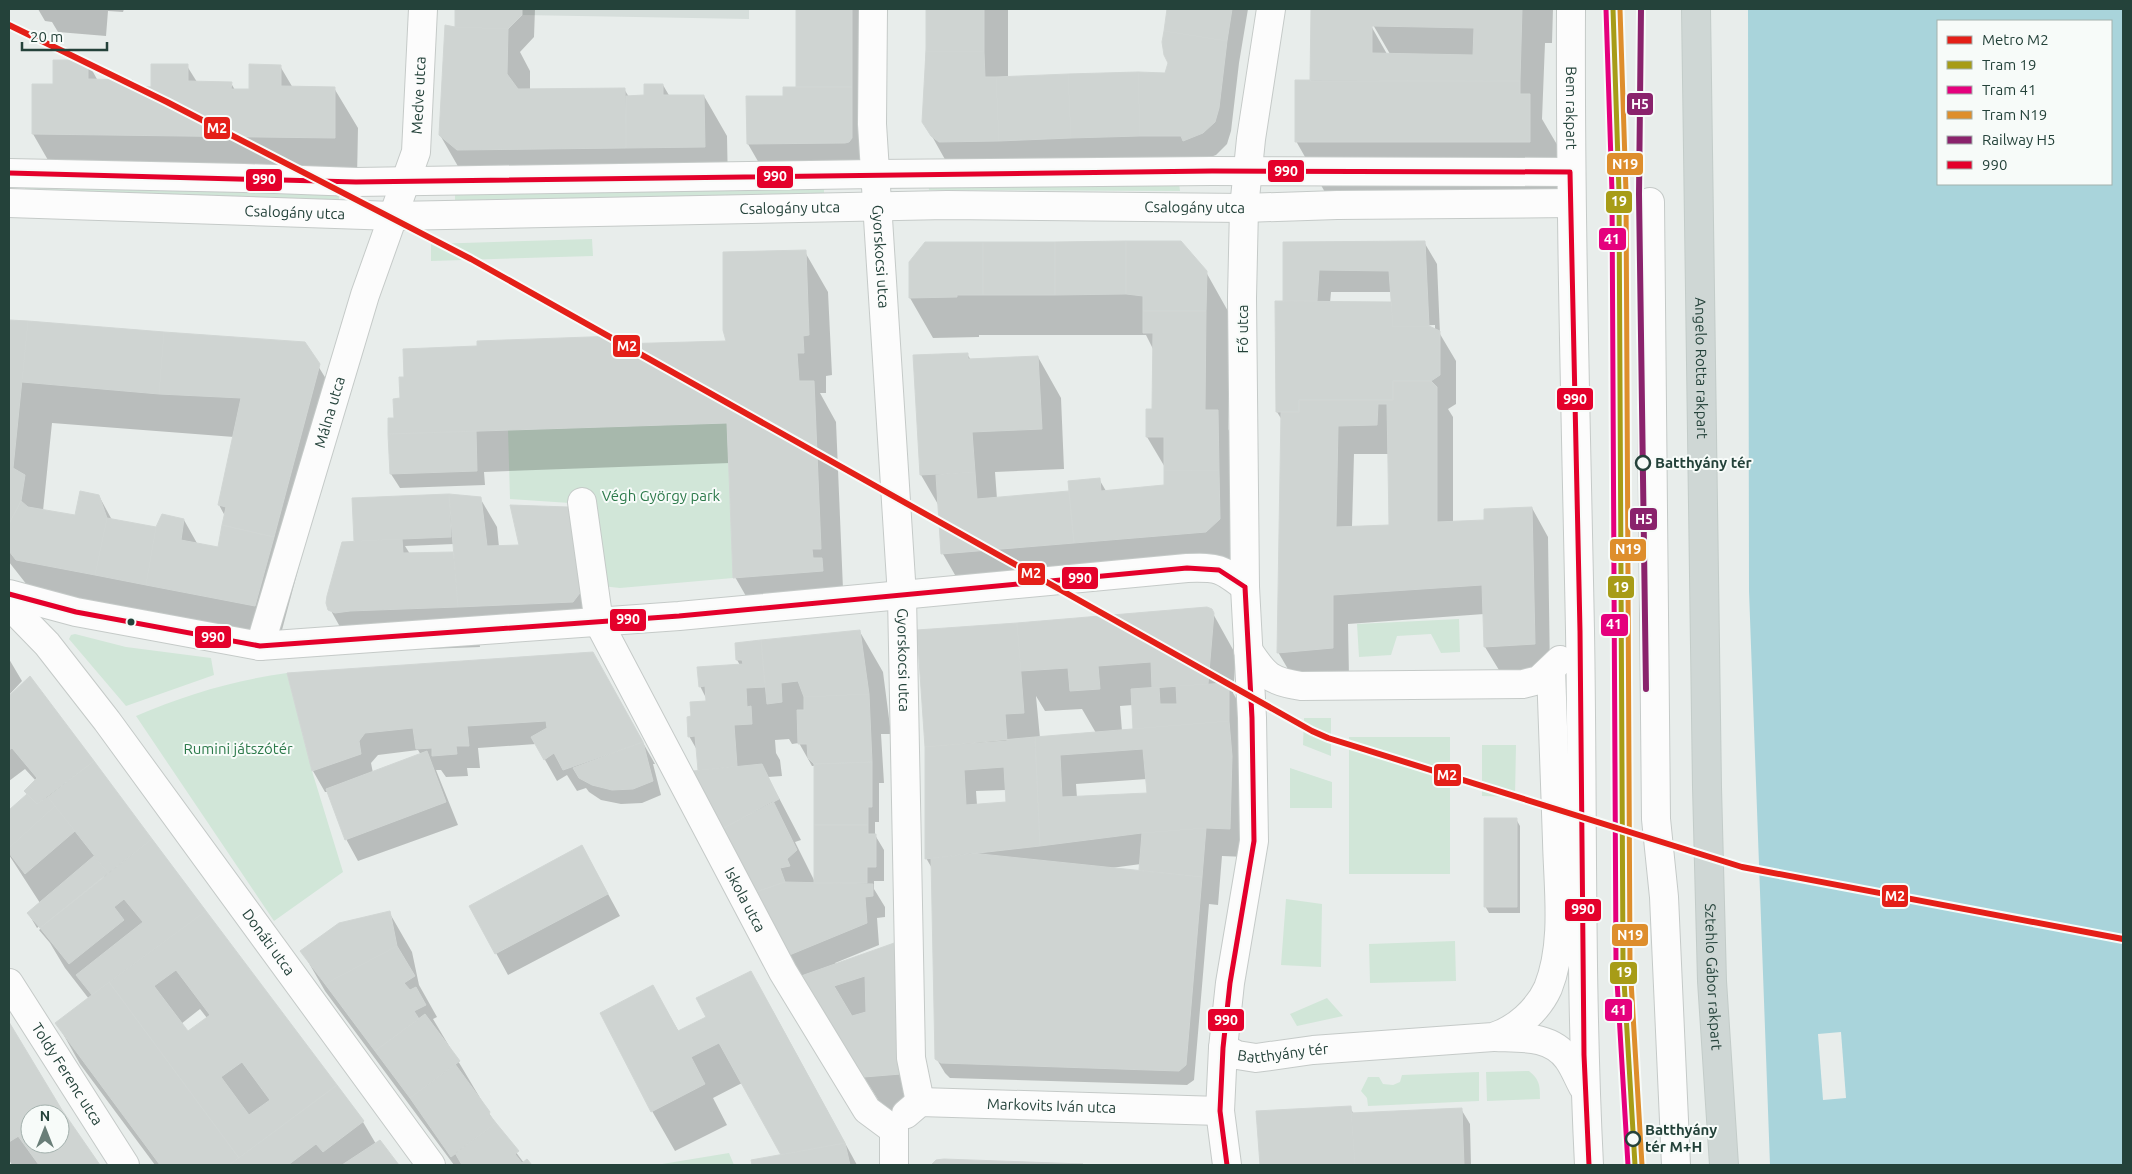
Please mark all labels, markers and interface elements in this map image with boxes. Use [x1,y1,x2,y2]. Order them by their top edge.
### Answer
scale bar [22,20,108,52]
legend [1937,20,2112,185]
text: 20 m [30,28,63,45]
text: Metro M2 [1982,31,2049,48]
street label: Medve utca [408,56,429,135]
text: Tram 19 [1982,56,2037,73]
street label: Bem rakpart [1563,66,1580,150]
text: Tram 41 [1982,81,2037,98]
line badge: H5 [1626,92,1654,116]
text: H5 [1631,96,1649,112]
text: Tram N19 [1982,106,2047,123]
line badge: M2 [203,116,231,140]
text: M2 [207,120,227,136]
text: Railway H5 [1982,131,2056,148]
line badge: N19 [1606,152,1644,176]
text: N19 [1612,156,1638,172]
text: 990 [1982,156,2007,173]
line badge: 990 [1267,159,1305,183]
text: 990 [1274,163,1298,179]
line badge: 990 [756,165,794,189]
line badge: 990 [245,168,283,192]
text: 990 [763,168,787,184]
text: 990 [252,171,276,187]
line badge: 19 [1605,190,1633,214]
text: 19 [1611,193,1627,209]
street label: Csalogány utca [739,198,840,217]
street label: Csalogány utca [1144,198,1245,216]
street label: Csalogány utca [244,202,345,222]
street label: Gyorskocsi utca [869,204,893,309]
line badge: 41 [1598,227,1627,251]
text: 41 [1604,231,1620,247]
street label: Angelo Rotta rakpart [1692,297,1711,439]
street label: Fő utca [1234,304,1251,354]
line badge: M2 [612,334,641,358]
text: M2 [617,338,637,354]
street label: Málna utca [311,374,348,450]
line badge: 990 [1556,387,1594,411]
text: 990 [1563,391,1587,407]
place label: Batthyány tér [1655,454,1753,471]
marker: Batthyány tér [1635,455,1651,471]
park label: Végh György park [602,487,721,504]
line badge: H5 [1629,507,1658,531]
text: H5 [1635,511,1653,527]
line badge: N19 [1609,538,1647,562]
text: N19 [1615,541,1641,557]
line badge: M2 [1017,562,1046,586]
text: M2 [1021,565,1041,581]
line badge: 990 [1061,566,1099,590]
text: 990 [1068,570,1092,586]
line badge: 19 [1607,575,1635,599]
text: 19 [1613,579,1629,595]
line badge: 990 [609,608,647,632]
street label: Gyorskocsi utca [894,608,913,712]
text: 990 [616,611,640,627]
line badge: 41 [1600,613,1629,637]
text: 41 [1606,616,1622,632]
unlabelled marker [126,617,136,627]
line badge: 990 [194,625,232,649]
text: 990 [201,629,225,645]
park label: Rumini játszótér [183,740,293,757]
line badge: M2 [1433,763,1462,787]
text: M2 [1437,767,1457,783]
street label: Iskola utca [721,864,769,935]
line badge: M2 [1881,884,1909,908]
text: M2 [1885,888,1905,904]
line badge: 990 [1564,898,1602,922]
text: 990 [1571,901,1595,917]
street label: Sztehlo Gábor rakpart [1702,903,1726,1051]
street label: Donáti utca [239,906,299,978]
line badge: N19 [1611,923,1649,947]
text: N19 [1617,927,1643,943]
line badge: 19 [1609,961,1638,985]
text: 19 [1616,964,1632,980]
line badge: 41 [1604,998,1633,1022]
text: 41 [1611,1002,1627,1018]
line badge: 990 [1207,1008,1245,1032]
text: 990 [1214,1012,1238,1028]
street label: Toldy Ferenc utca [29,1019,106,1128]
street label: Batthyány tér [1236,1040,1329,1066]
street label: Markovits Iván utca [987,1095,1116,1116]
north arrow [20,1104,70,1154]
text: N [40,1108,50,1124]
place label: Batthyány tér M+H [1645,1121,1717,1155]
marker: Batthyány tér M+H [1625,1131,1641,1147]

